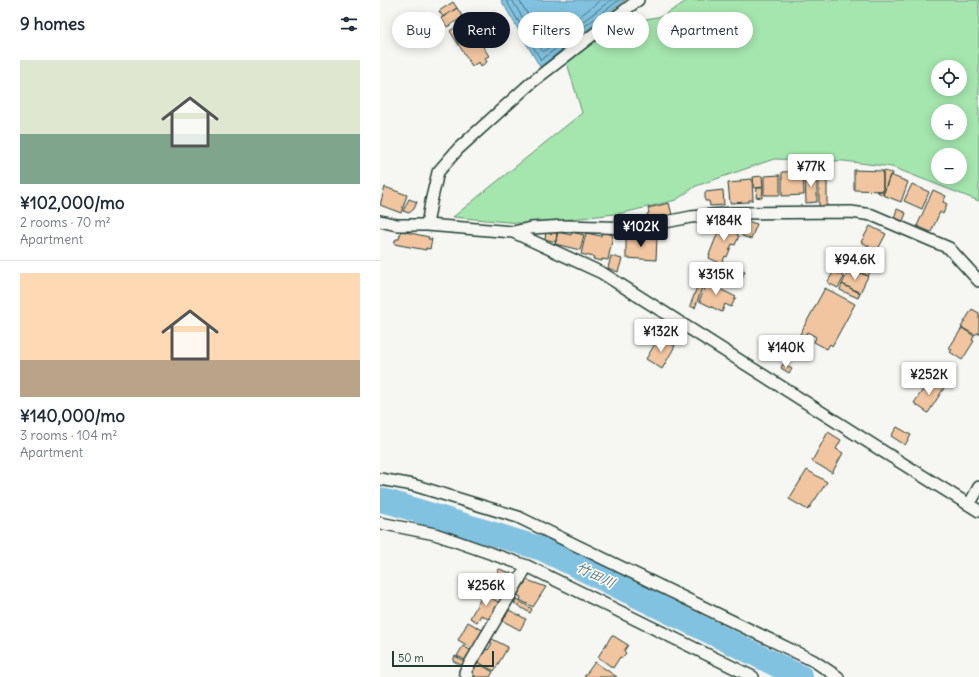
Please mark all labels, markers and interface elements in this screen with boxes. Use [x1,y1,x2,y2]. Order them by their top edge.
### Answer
chip: Buy [392,12,445,48]
chip: Rent [453,12,510,48]
chip: Filters [518,12,584,48]
chip: New [592,12,649,48]
chip: Apartment [657,12,753,48]
text: 9 homes [20,13,85,35]
icon: filters [338,13,360,35]
map controls [931,60,967,184]
button: locate [931,60,967,96]
icon: home [154,86,226,158]
button: + [931,104,967,140]
button: − [931,148,967,184]
pin: ¥77K [787,154,835,188]
text: ¥77K [797,158,825,175]
text: ¥102,000/mo [20,192,125,214]
pin: ¥184K [696,208,752,242]
text: ¥184K [706,212,742,229]
text: 2 rooms · 70 m² [20,214,111,231]
pin: ¥102K [613,214,669,248]
text: ¥102K [623,218,659,235]
text: Apartment [20,231,83,248]
pin: ¥94.6K [822,247,888,281]
text: ¥94.6K [835,251,875,268]
pin: ¥315K [688,262,744,296]
text: ¥315K [698,266,734,283]
icon: home [154,299,226,371]
pin: ¥132K [633,319,689,353]
text: ¥132K [643,323,679,340]
pin: ¥140K [758,335,814,369]
text: ¥140K [768,339,804,356]
pin: ¥252K [901,362,957,396]
text: ¥252K [910,366,948,383]
text: ¥140,000/mo [20,405,125,427]
text: 3 rooms · 104 m² [20,427,117,444]
text: Apartment [20,444,83,461]
water label: 竹田川 [573,558,619,592]
pin: ¥256K [458,573,514,607]
text: ¥256K [467,577,505,594]
scale bar [392,649,494,668]
text: 50 m [398,651,424,665]

